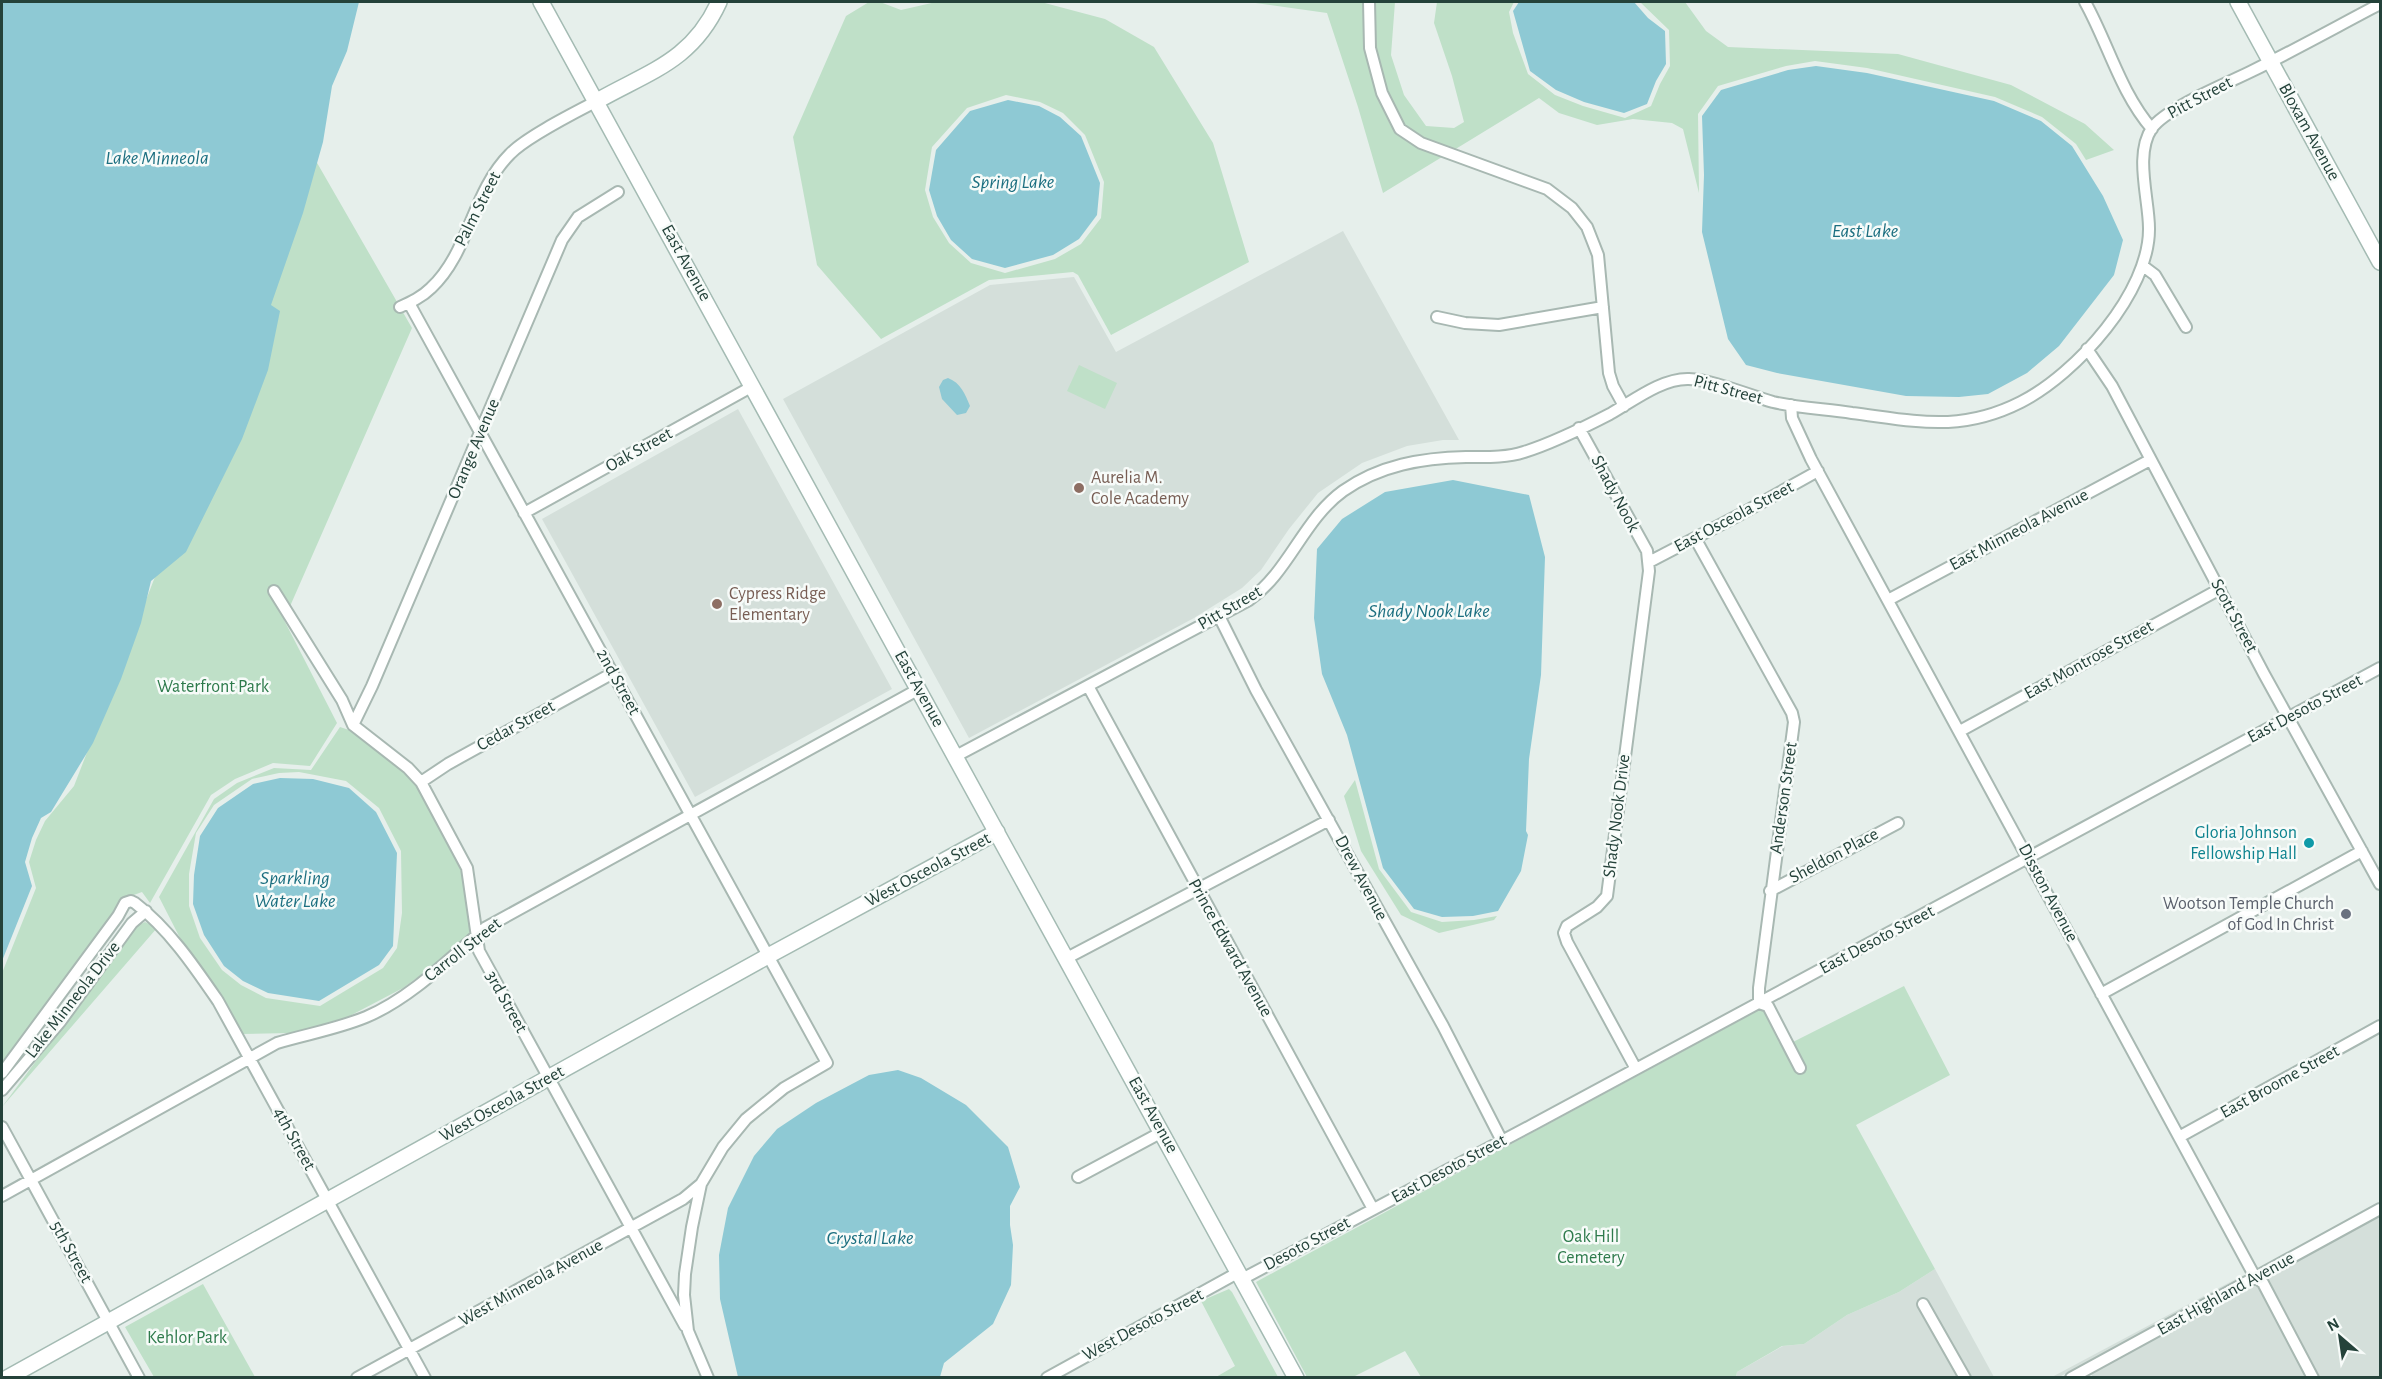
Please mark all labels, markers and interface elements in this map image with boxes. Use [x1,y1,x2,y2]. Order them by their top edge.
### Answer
street label: Pitt Street [2165,73,2236,123]
street label: Bloxam Avenue [2275,80,2343,184]
water label: Lake Minneola [105,148,209,168]
street label: Palm Street [452,168,505,249]
water label: Spring Lake [972,172,1055,192]
water label: East Lake [1832,221,1899,241]
street label: East Avenue [658,222,714,304]
street label: Pitt Street [1692,372,1765,408]
street label: Orange Avenue [445,396,503,502]
street label: Oak Street [603,424,676,476]
street label: Shady Nook [1587,453,1643,536]
place label: Aurelia M. Cole Academy [1091,469,1189,508]
street label: East Osceola Street [1671,478,1797,556]
marker: Aurelia M. Cole Academy [1072,481,1086,495]
street label: East Minneola Avenue [1947,486,2091,574]
street label: Scott Street [2207,576,2261,656]
street label: Pitt Street [1195,582,1265,633]
place label: Cypress Ridge Elementary [729,585,826,624]
marker: Cypress Ridge Elementary [710,597,724,611]
water label: Shady Nook Lake [1368,601,1490,621]
street label: East Montrose Street [2021,617,2157,703]
street label: 2nd Street [593,646,643,718]
street label: East Avenue [891,648,947,730]
street label: East Desoto Street [2245,671,2366,747]
park label: Waterfront Park [157,678,270,696]
street label: Cedar Street [474,697,558,755]
street label: Anderson Street [1767,741,1801,855]
street label: Shady Nook Drive [1601,753,1633,879]
place label: Gloria Johnson Fellowship Hall [2190,824,2297,863]
street label: Sheldon Place [1787,825,1881,887]
street label: West Osceola Street [862,829,994,911]
street label: Drew Avenue [1331,833,1391,923]
marker: Gloria Johnson Fellowship Hall [2302,836,2316,850]
street label: Disston Avenue [2015,841,2081,945]
water label: Sparkling Water Lake [254,868,336,911]
street label: Prince Edward Avenue [1185,876,1275,1020]
place label: Wootson Temple Church of God In Christ [2163,895,2334,934]
street label: East Desoto Street [1817,902,1938,978]
marker: Wootson Temple Church of God In Christ [2339,907,2353,921]
street label: Carroll Street [421,914,505,985]
street label: Lake Minneola Drive [22,938,124,1062]
street label: 3rd Street [482,968,530,1036]
street label: East Broome Street [2218,1042,2343,1122]
street label: West Osceola Street [437,1062,567,1146]
street label: East Avenue [1125,1074,1181,1156]
street label: 4th Street [269,1104,319,1174]
street label: East Desoto Street [1389,1131,1510,1207]
street label: Desoto Street [1261,1214,1353,1274]
street label: 5th Street [47,1218,95,1286]
water label: Crystal Lake [826,1228,914,1248]
park label: Oak Hill Cemetery [1557,1228,1625,1267]
street label: West Minneola Avenue [456,1236,606,1330]
street label: East Highland Avenue [2155,1249,2297,1339]
street label: West Desoto Street [1080,1285,1207,1364]
north arrow [2310,1307,2370,1367]
text: N [2324,1315,2342,1334]
park label: Kehlor Park [147,1329,228,1347]

